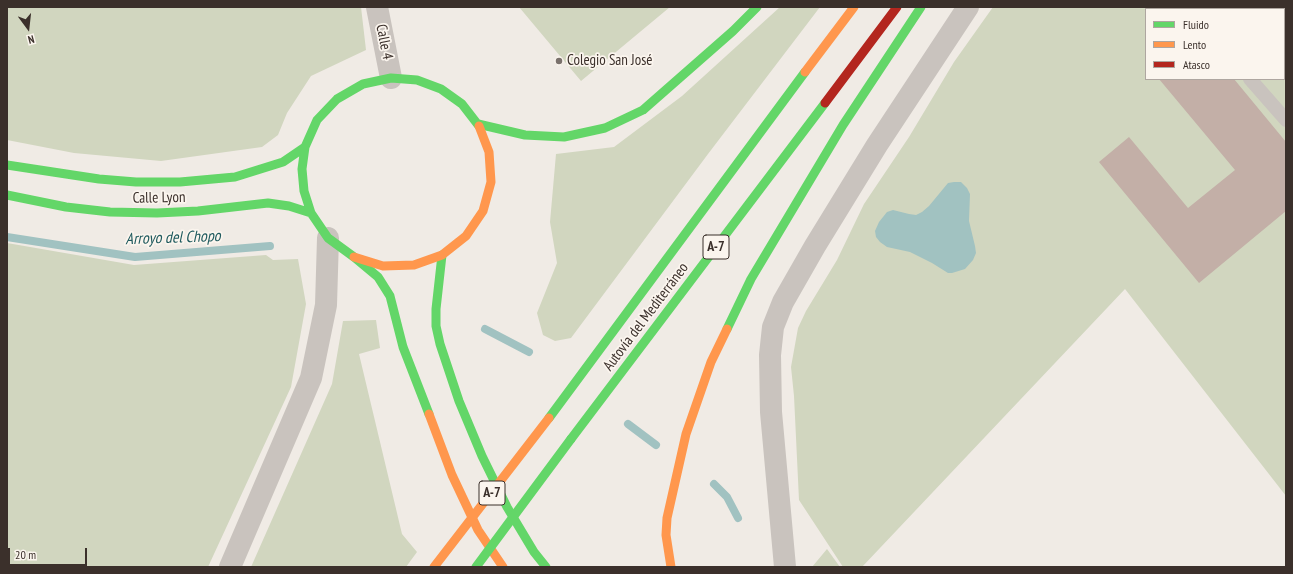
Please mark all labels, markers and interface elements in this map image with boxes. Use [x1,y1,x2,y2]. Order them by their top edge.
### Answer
north arrow [8,8,48,48]
legend [1145,8,1285,80]
text: Fluido [1183,17,1209,32]
street label: Calle 4 [372,23,396,61]
text: N [26,32,36,47]
text: Lento [1183,37,1206,52]
place label: Colegio San José [567,52,652,70]
marker: Colegio San José [554,56,564,66]
text: Atasco [1183,57,1210,72]
street label: Calle Lyon [132,189,186,207]
water label: Arroyo del Chopo [125,227,221,249]
road number: A-7 [703,235,729,259]
street label: Autovía del Mediterráneo [600,259,692,375]
road number: A-7 [479,481,505,505]
scale bar [10,540,89,566]
text: 20 m [15,547,36,562]

